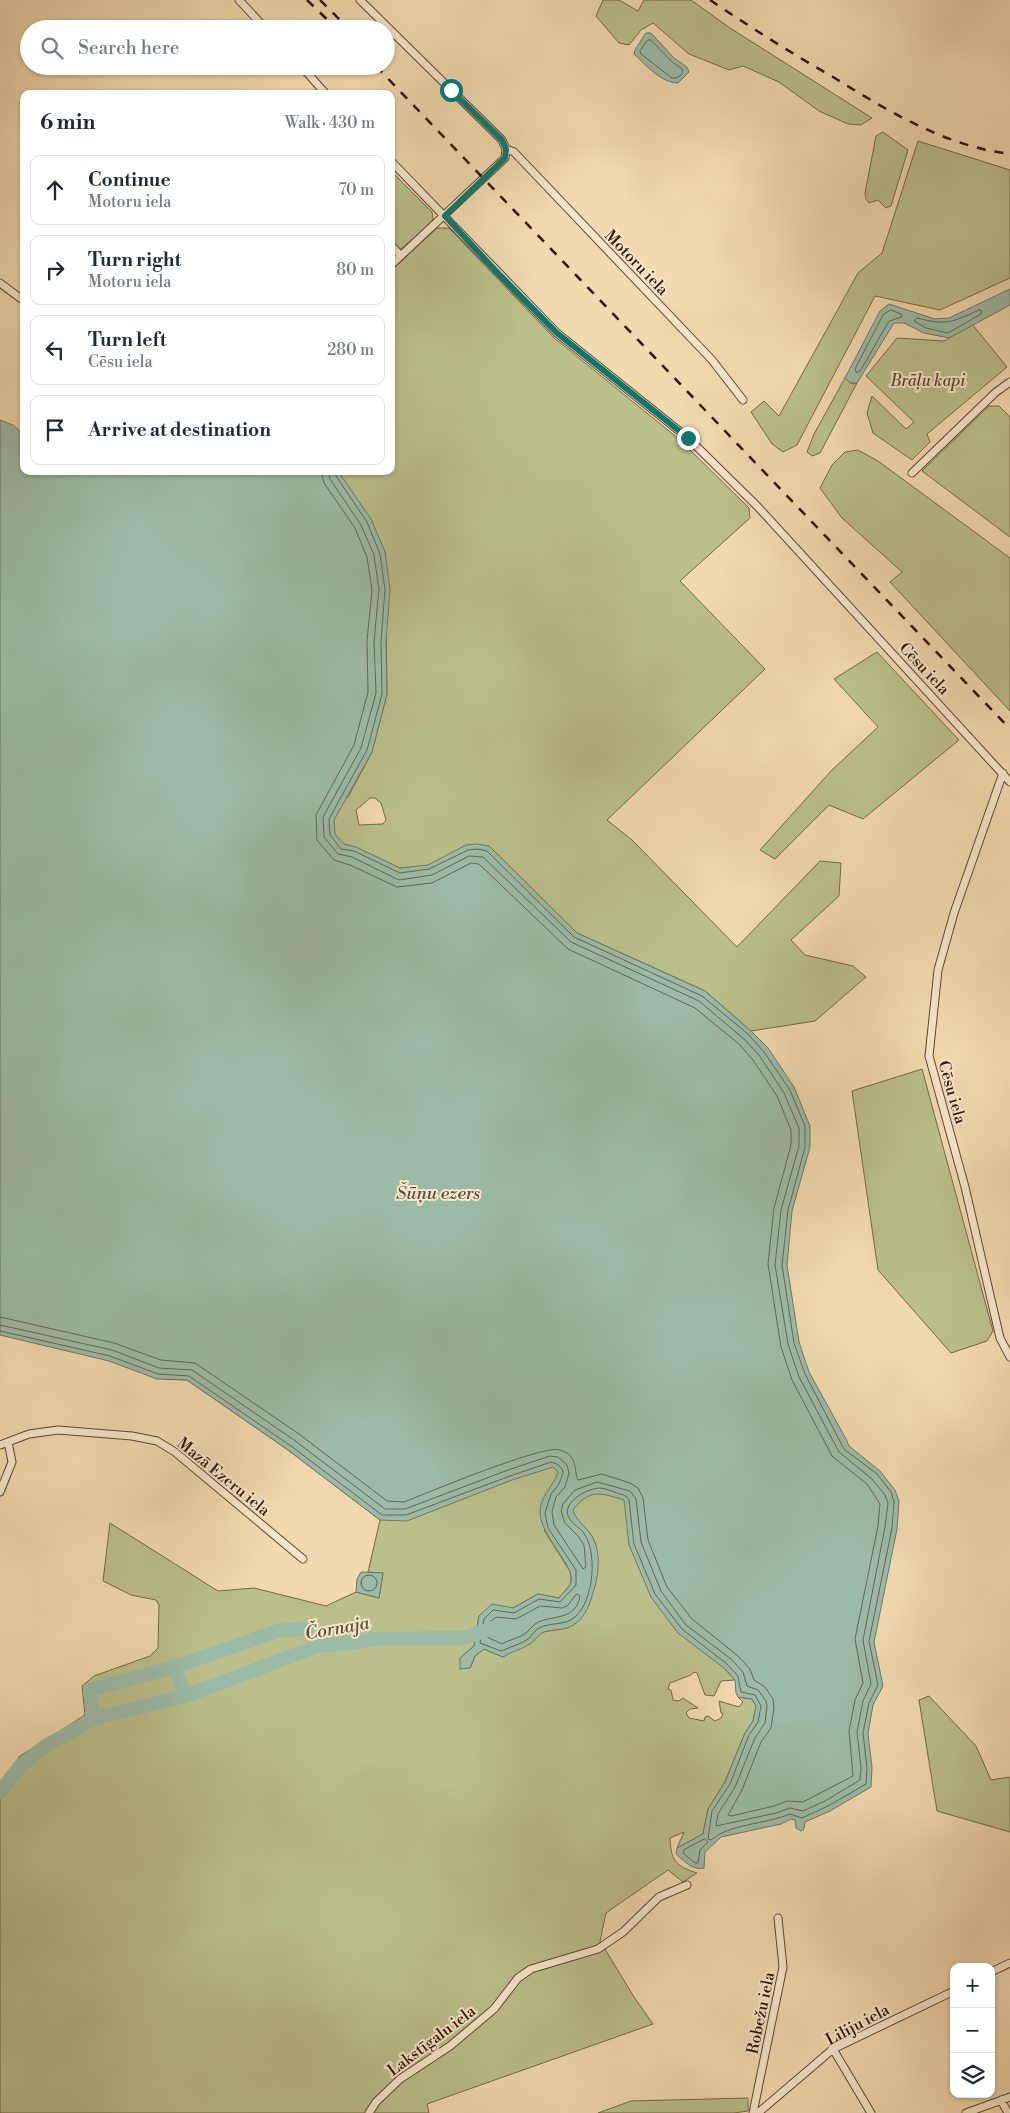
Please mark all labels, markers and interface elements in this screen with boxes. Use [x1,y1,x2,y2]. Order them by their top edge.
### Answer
search box [20,20,395,75]
icon: search [38,34,66,62]
text: Search here [78,36,179,60]
route start [440,79,463,102]
text: 6 min [40,110,95,136]
text: Walk · 430 m [285,113,375,133]
text: Continue [88,168,171,192]
icon: ahead [41,176,69,204]
text: 70 m [338,180,374,200]
text: Motoru iela [88,192,171,212]
street label: Motoru iela [600,226,673,300]
text: Turn right [88,248,181,272]
icon: right [41,256,69,284]
text: 80 m [336,260,374,280]
text: Motoru iela [88,272,171,292]
text: Turn left [88,328,167,352]
icon: left [41,336,69,364]
text: 280 m [327,340,374,360]
text: Cēsu iela [88,352,153,372]
park label: Brāļu kapi [890,371,965,391]
icon: arrive [41,416,69,444]
text: Arrive at destination [88,418,271,442]
route end [677,427,700,450]
street label: Cēsu iela [895,638,954,700]
street label: Cēsu iela [934,1058,971,1127]
water label: Šūņu ezers [396,1182,480,1205]
street label: Mazā Ezeru iela [173,1433,275,1521]
water label: Čornaja [303,1611,372,1645]
map controls [950,1963,995,2098]
button: + [950,1963,995,2008]
street label: Robežu iela [743,1969,780,2056]
street label: Liliju iela [822,1999,894,2050]
street label: Lakstīgalu iela [383,2001,480,2081]
button: − [950,2008,995,2053]
button: layers [950,2053,995,2098]

